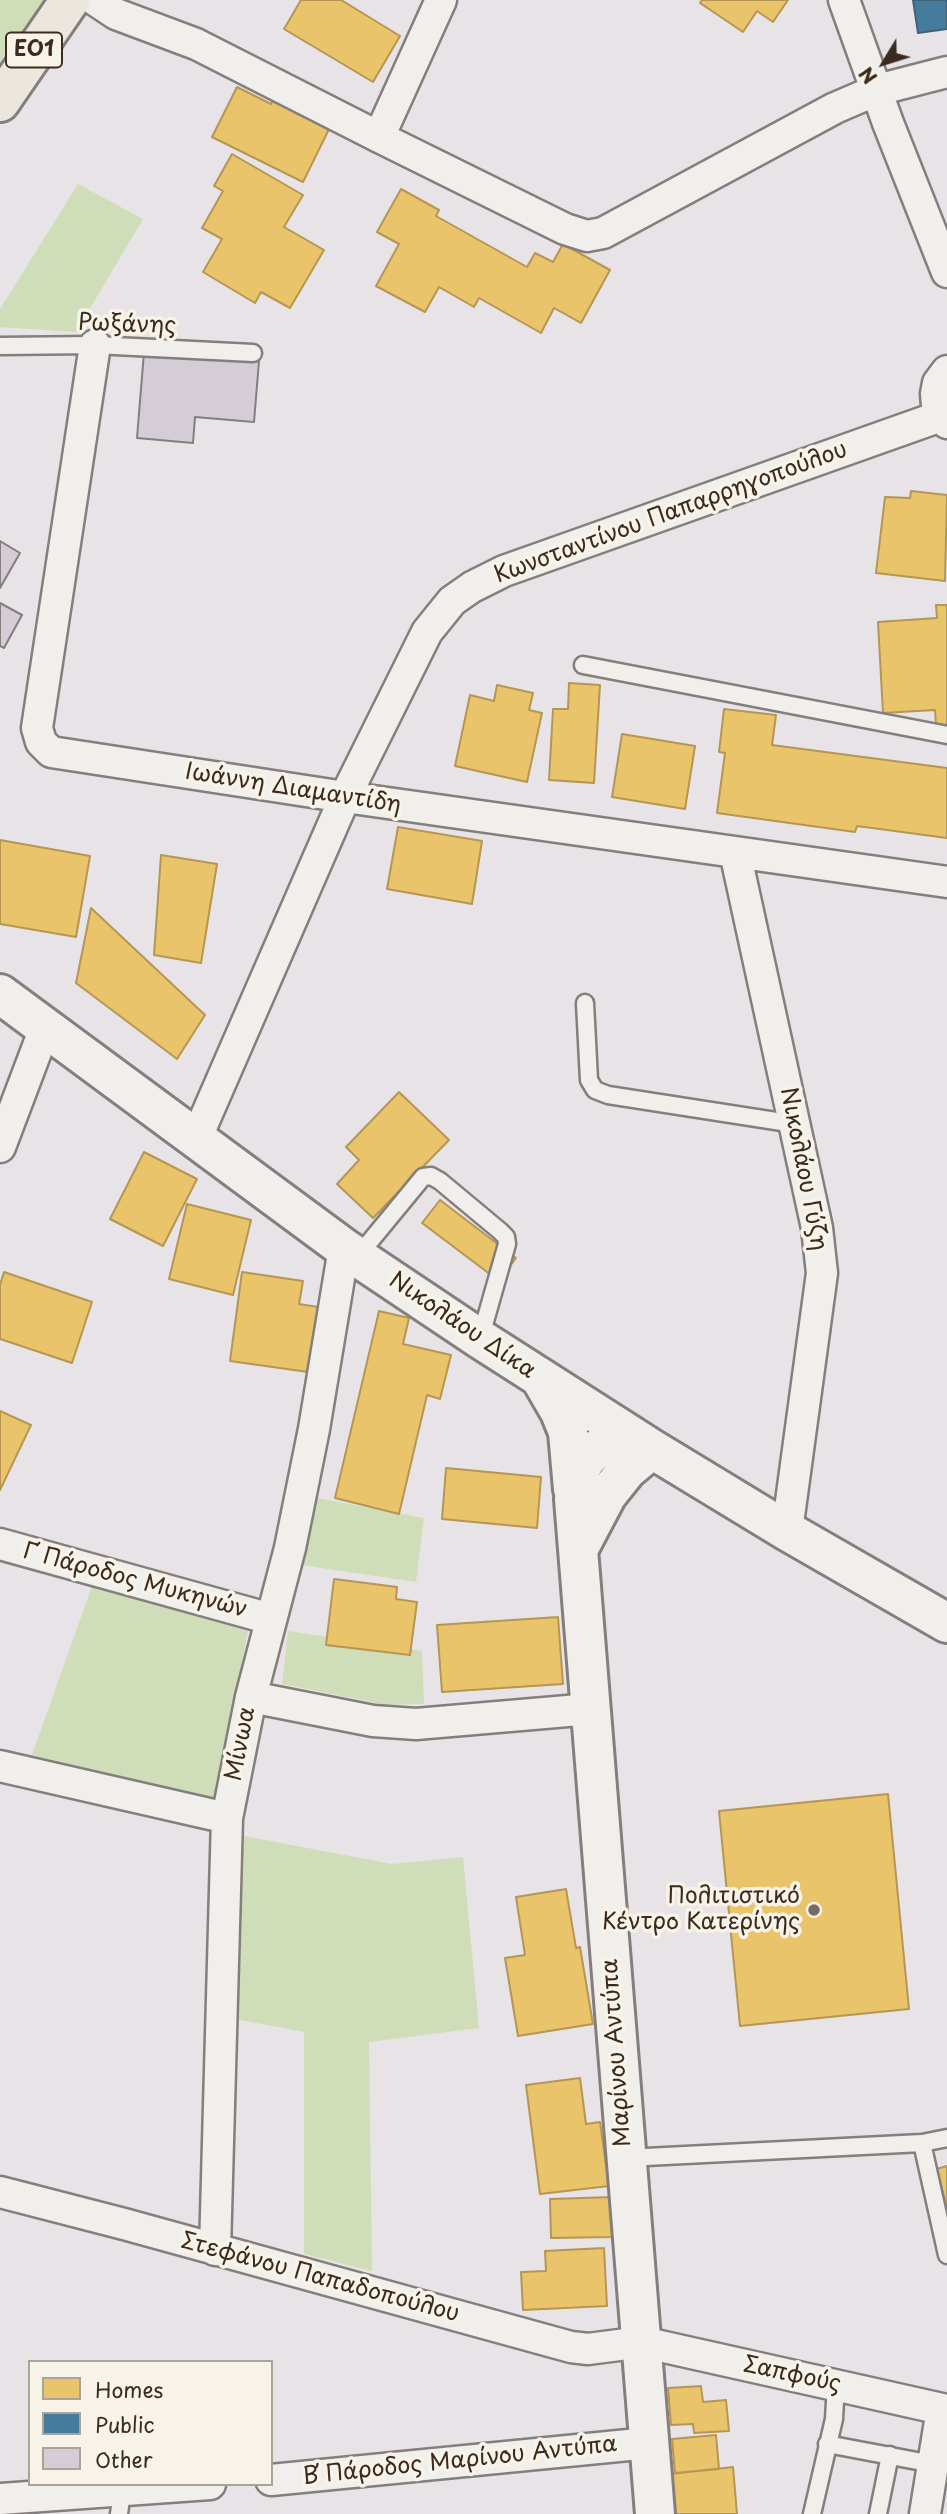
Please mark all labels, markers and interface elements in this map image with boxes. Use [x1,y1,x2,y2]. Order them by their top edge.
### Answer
north arrow [849,28,919,98]
road number: ΕΟ1 [6,32,62,68]
text: N [852,61,883,90]
street label: Ρωξάνης [77,309,177,341]
street label: Κωνσταντίνου Παπαρρηγοπούλου [491,436,851,590]
street label: Ιωάννη Διαμαντίδη [183,758,403,820]
street label: Νικολάου Γύζη [774,1085,832,1253]
street label: Νικολάου Δίκα [384,1267,540,1385]
street label: Γ΄ Πάροδος Μυκηνών [20,1538,250,1624]
street label: Μίνωα [220,1704,262,1784]
place label: Πολιτιστικό Κέντρο Κατερίνης [602,1883,800,1937]
marker: Πολιτιστικό Κέντρο Κατερίνης [806,1902,822,1918]
street label: Μαρίνου Αντύπα [597,1958,637,2148]
street label: Στεφάνου Παπαδοπούλου [178,2228,462,2328]
street label: Σαπφούς [741,2351,843,2399]
legend [28,2360,273,2486]
text: Homes [95,2373,163,2405]
text: Public [95,2408,155,2440]
street label: Β΄ Πάροδος Μαρίνου Αντύπα [301,2431,619,2491]
text: Other [95,2443,153,2475]

